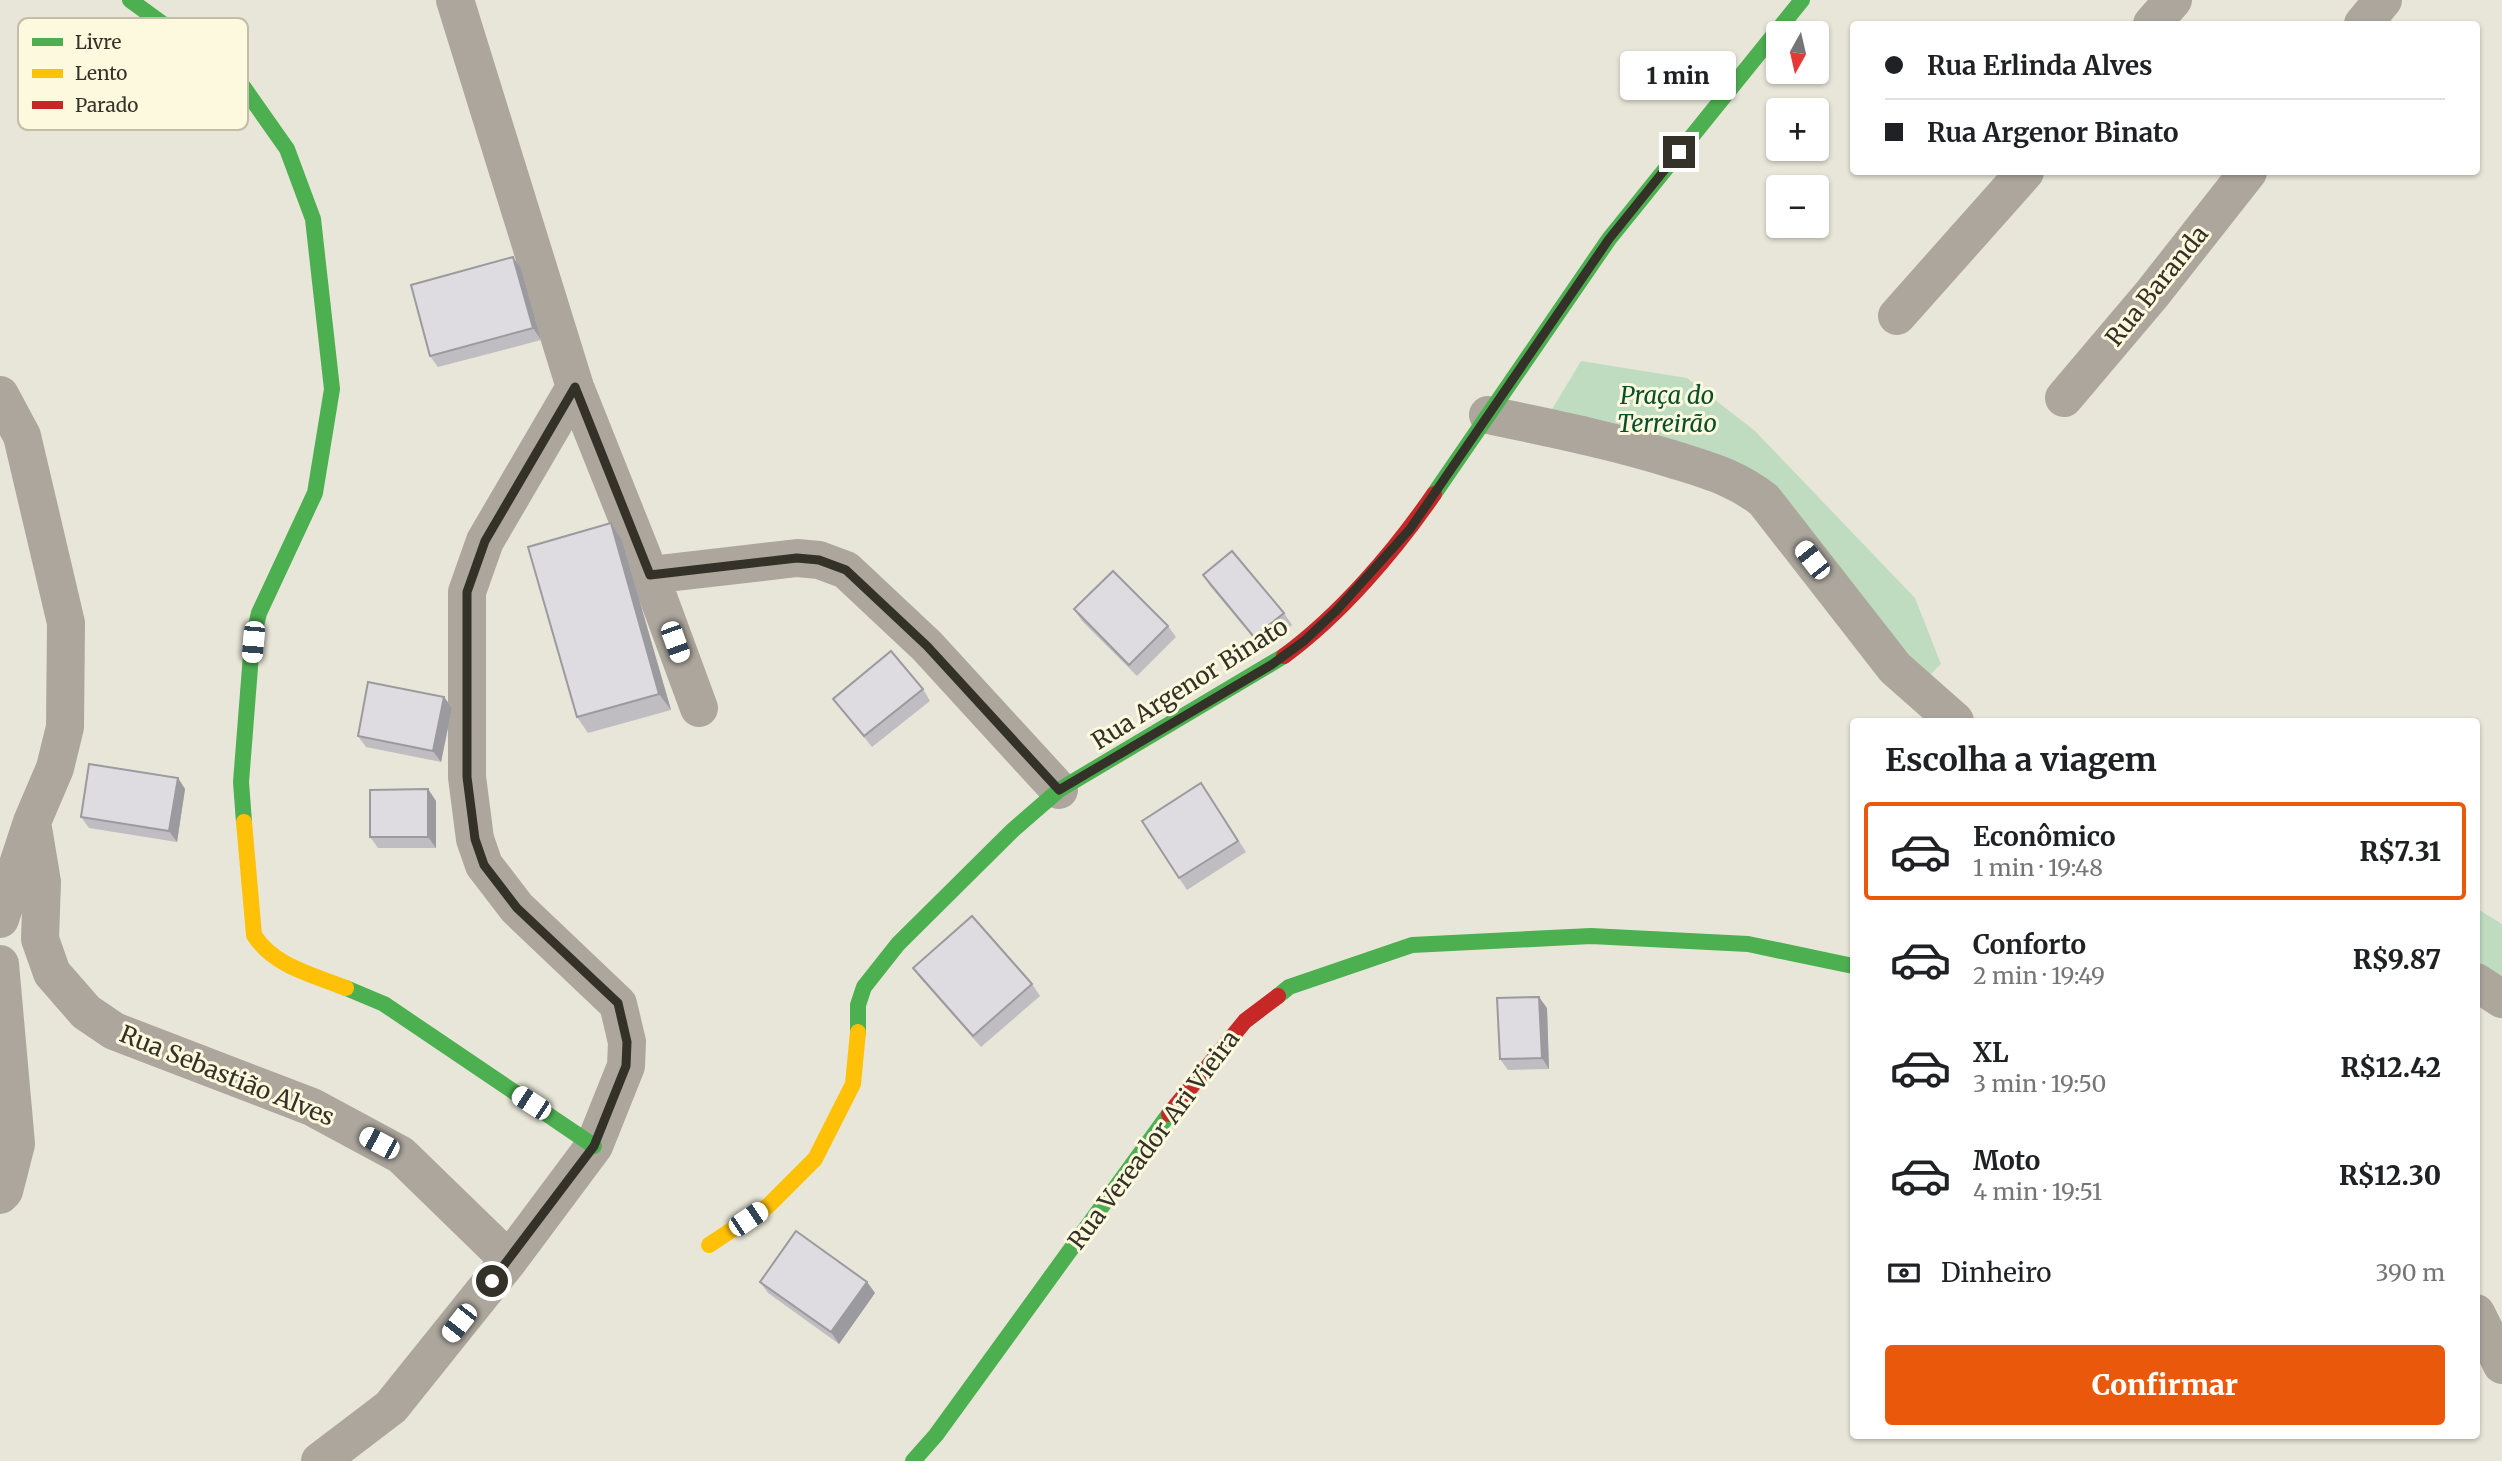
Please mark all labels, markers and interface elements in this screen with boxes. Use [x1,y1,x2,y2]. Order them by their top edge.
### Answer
legend [18,18,248,130]
north arrow [1766,21,1829,84]
map controls [1766,21,1829,238]
text: Livre [75,30,121,54]
text: Rua Erlinda Alves [1927,49,2153,82]
callout: 1 min [1621,51,1737,100]
text: Lento [75,61,127,85]
text: 1 min [1646,61,1710,90]
text: Parado [75,93,138,117]
button: + [1766,98,1829,161]
text: Rua Argenor Binato [1927,116,2178,149]
route end [1663,136,1695,168]
button: − [1766,175,1829,238]
street label: Rua Baranda [2098,219,2215,352]
park label: Praça do Terreirão [1617,380,1717,439]
car [1791,537,1834,583]
street label: Rua Argenor Binato [1086,611,1294,756]
car [658,619,693,665]
car [241,620,266,664]
text: Escolha a viagem [1885,740,2157,780]
icon: car [1889,820,1952,883]
text: Econômico [1973,820,2116,853]
text: R$7.31 [2359,835,2441,868]
text: 1 min · 19:48 [1973,853,2103,882]
icon: car [1889,928,1952,991]
text: Conforto [1973,928,2086,961]
text: R$9.87 [2353,943,2441,976]
text: 2 min · 19:49 [1973,961,2105,990]
street label: Rua Sebastião Alves [115,1018,339,1133]
street label: Rua Vereador Ari Vieira [1061,1024,1246,1255]
icon: car [1889,1036,1952,1099]
text: XL [1973,1036,2009,1069]
text: R$12.42 [2340,1051,2441,1084]
text: 3 min · 19:50 [1973,1069,2106,1098]
car [508,1083,555,1123]
car [356,1124,403,1162]
icon: car [1889,1144,1952,1207]
text: Moto [1973,1144,2040,1177]
text: R$12.30 [2339,1159,2441,1192]
text: 4 min · 19:51 [1973,1177,2102,1206]
car [725,1199,772,1239]
icon: cash [1885,1254,1923,1292]
text: Dinheiro [1941,1256,2051,1289]
text: 390 m [2375,1258,2445,1287]
route start [476,1265,508,1297]
car [438,1300,481,1346]
button: Confirmar [1885,1345,2445,1425]

